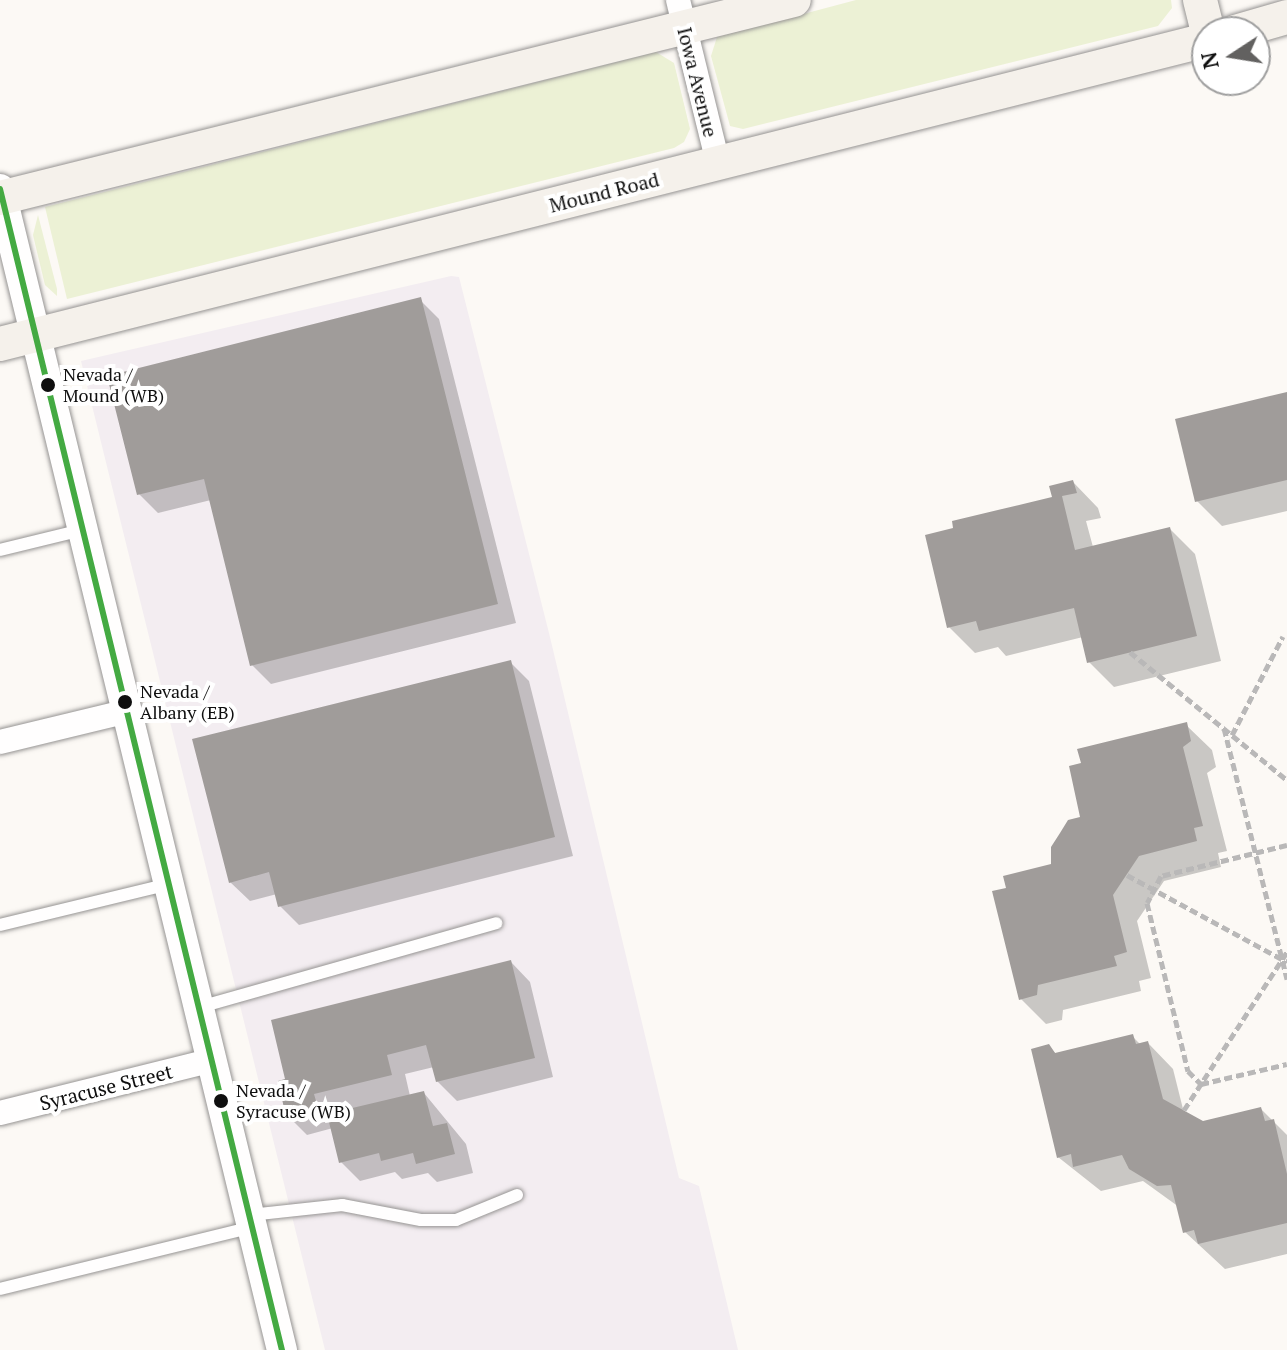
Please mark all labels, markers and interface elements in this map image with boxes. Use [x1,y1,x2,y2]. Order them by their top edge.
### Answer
north arrow [1191,16,1271,96]
street label: Iowa Avenue [673,24,723,140]
text: N [1193,50,1225,72]
street label: Mound Road [547,167,661,217]
place label: Nevada / Mound (WB) [63,364,164,406]
marker: Nevada / Mound (WB) [40,377,56,393]
place label: Nevada / Albany (EB) [140,681,235,724]
marker: Nevada / Albany (EB) [117,694,133,710]
street label: Syracuse Street [37,1059,175,1115]
place label: Nevada / Syracuse (WB) [236,1080,351,1122]
marker: Nevada / Syracuse (WB) [213,1093,229,1109]

